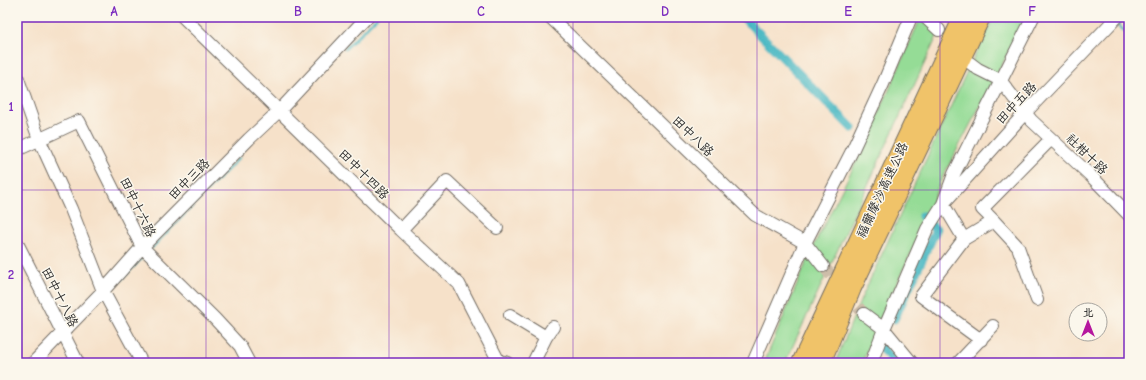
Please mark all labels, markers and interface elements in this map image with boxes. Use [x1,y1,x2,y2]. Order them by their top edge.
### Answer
text: A [110,4,118,19]
text: B [294,4,302,19]
text: C [477,4,485,19]
text: D [661,4,669,19]
text: E [844,4,852,19]
text: F [1028,4,1036,19]
street label: 田中五路 [993,79,1039,127]
text: 1 [8,99,14,114]
street label: 田中八路 [669,113,717,159]
street label: 社柑十路 [1063,131,1111,177]
street label: 福爾摩沙高速公路 [853,140,911,240]
street label: 田中十四路 [336,146,392,202]
street label: 田中三路 [165,155,213,203]
street label: 田中十六路 [117,174,159,240]
street label: 田中十八路 [39,265,81,329]
text: 2 [8,267,14,282]
north arrow [1068,302,1108,342]
text: 北 [1083,306,1094,319]

